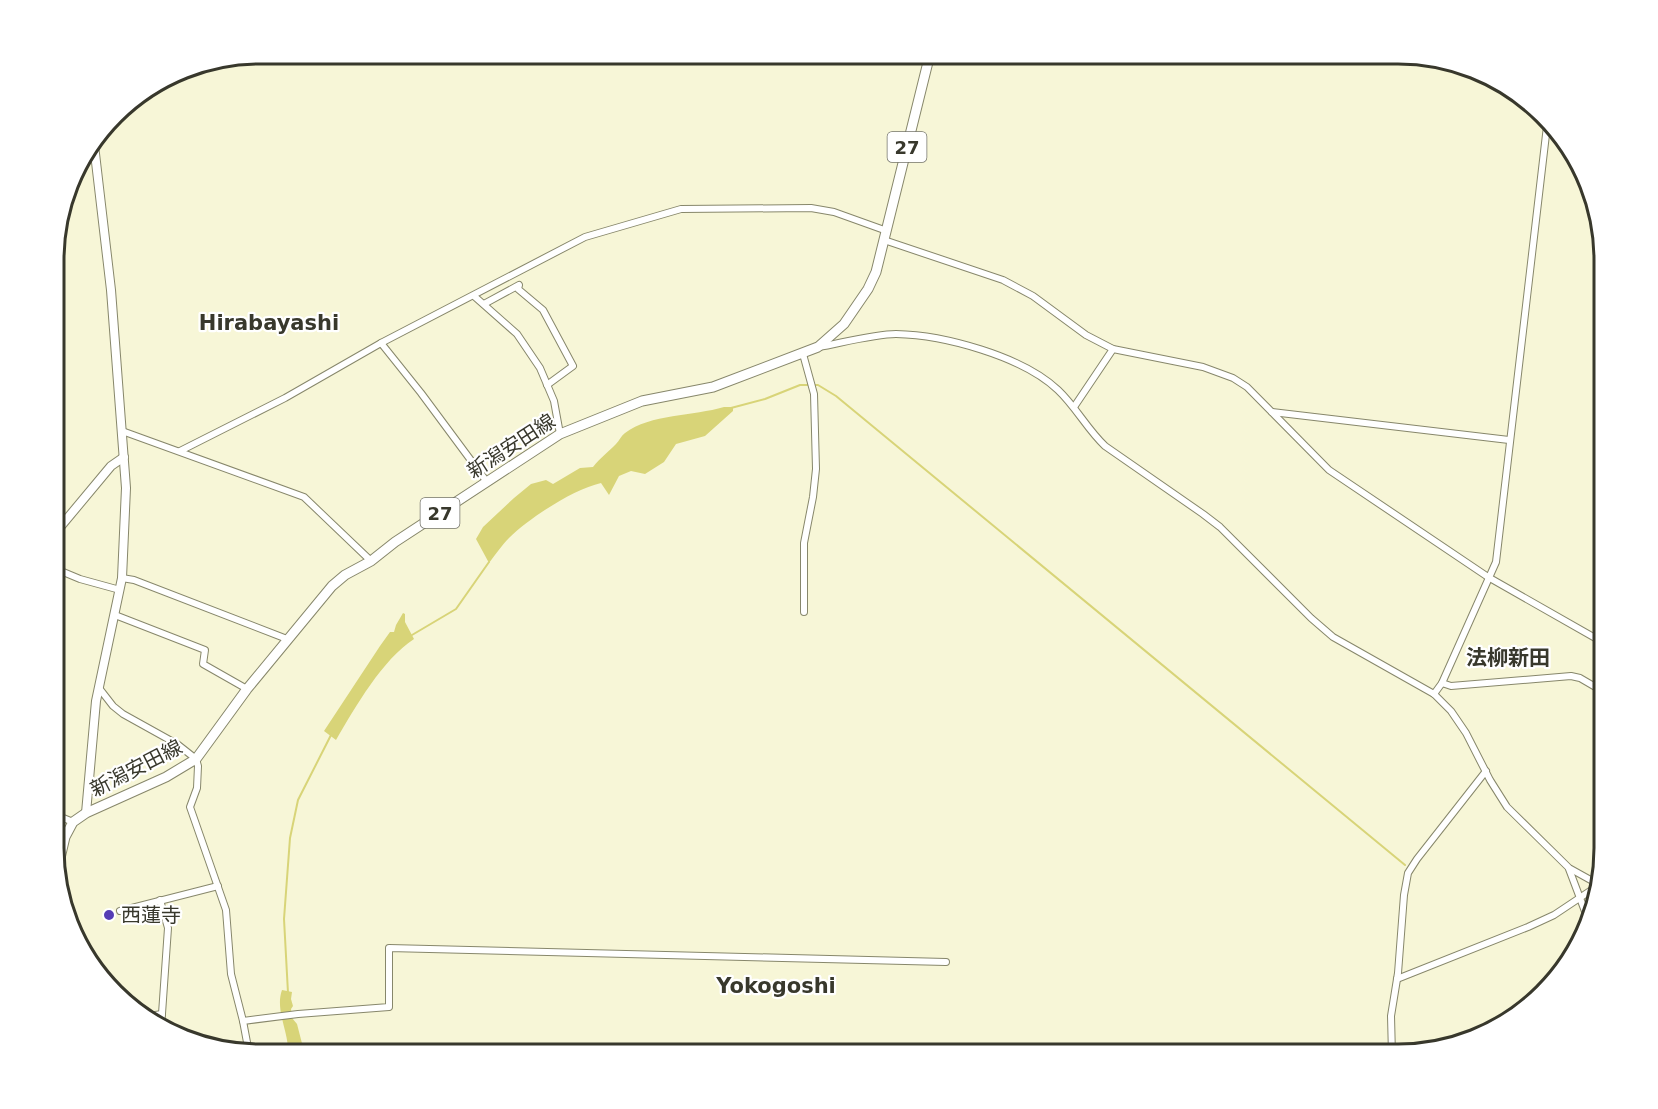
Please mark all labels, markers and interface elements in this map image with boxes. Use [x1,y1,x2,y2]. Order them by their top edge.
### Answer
road number: 27 [888,132,926,162]
district label: Hirabayashi [199,311,339,335]
street label: 新潟安田線 [463,409,559,483]
road number: 27 [420,498,460,528]
district label: 法柳新田 [1466,646,1550,670]
street label: 新潟安田線 [86,735,186,801]
place label: 西蓮寺 [121,903,181,927]
marker: 西蓮寺 [102,908,116,922]
district label: Yokogoshi [715,974,836,998]

